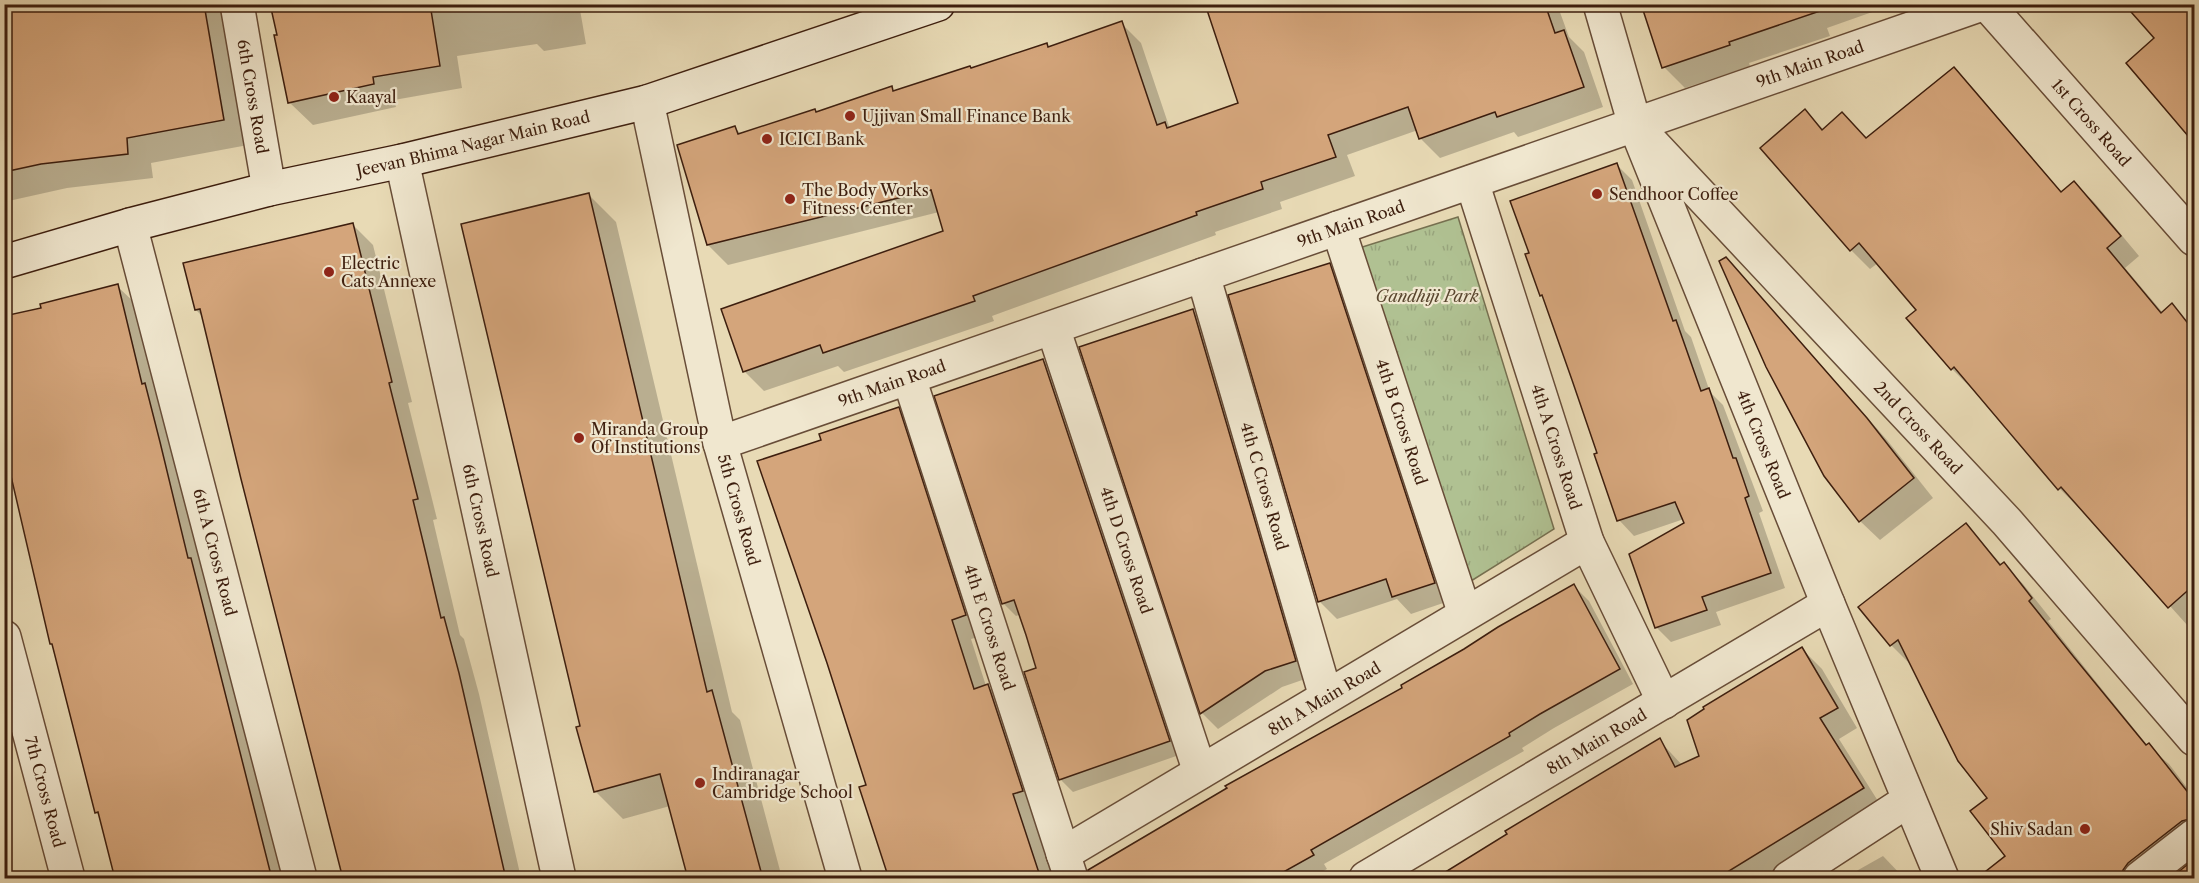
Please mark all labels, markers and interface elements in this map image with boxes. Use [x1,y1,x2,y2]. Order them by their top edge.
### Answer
street label: 9th Main Road [1753,36,1867,92]
street label: 6th Cross Road [233,38,273,156]
street label: 1st Cross Road [2048,75,2135,171]
place label: Kaayal [346,87,397,107]
marker: Kaayal [327,90,341,104]
street label: Jeevan Bhima Nagar Main Road [351,106,592,181]
place label: Ujjivan Small Finance Bank [862,106,1071,126]
marker: Ujjivan Small Finance Bank [843,109,857,123]
place label: ICICI Bank [779,129,865,149]
marker: ICICI Bank [760,132,774,146]
place label: The Body Works Fitness Center [802,180,929,218]
place label: Sendhoor Coffee [1609,184,1738,204]
marker: Sendhoor Coffee [1590,187,1604,201]
marker: The Body Works Fitness Center [783,192,797,206]
street label: 9th Main Road [1294,196,1408,251]
place label: Electric Cats Annexe [341,253,436,291]
marker: Electric Cats Annexe [322,265,336,279]
park label: Gandhiji Park [1376,286,1479,306]
street label: 9th Main Road [835,355,949,411]
street label: 4th B Cross Road [1372,356,1432,487]
street label: 2nd Cross Road [1870,377,1967,478]
street label: 4th A Cross Road [1527,382,1586,512]
street label: 4th Cross Road [1733,387,1795,502]
place label: Miranda Group Of Institutions [591,419,708,457]
street label: 4th C Cross Road [1236,420,1293,553]
marker: Miranda Group Of Institutions [572,431,586,445]
street label: 5th Cross Road [714,451,765,568]
street label: 6th Cross Road [459,462,503,579]
street label: 4th D Cross Road [1096,484,1157,617]
street label: 6th A Cross Road [189,486,241,618]
street label: 4th E Cross Road [960,562,1020,693]
street label: 8th A Main Road [1264,657,1384,740]
street label: 8th Main Road [1543,704,1650,779]
street label: 7th Cross Road [21,734,69,850]
place label: Indiranagar Cambridge School [712,764,853,802]
marker: Indiranagar Cambridge School [693,776,707,790]
place label: Shiv Sadan [1990,819,2073,839]
marker: Shiv Sadan [2078,822,2092,836]

